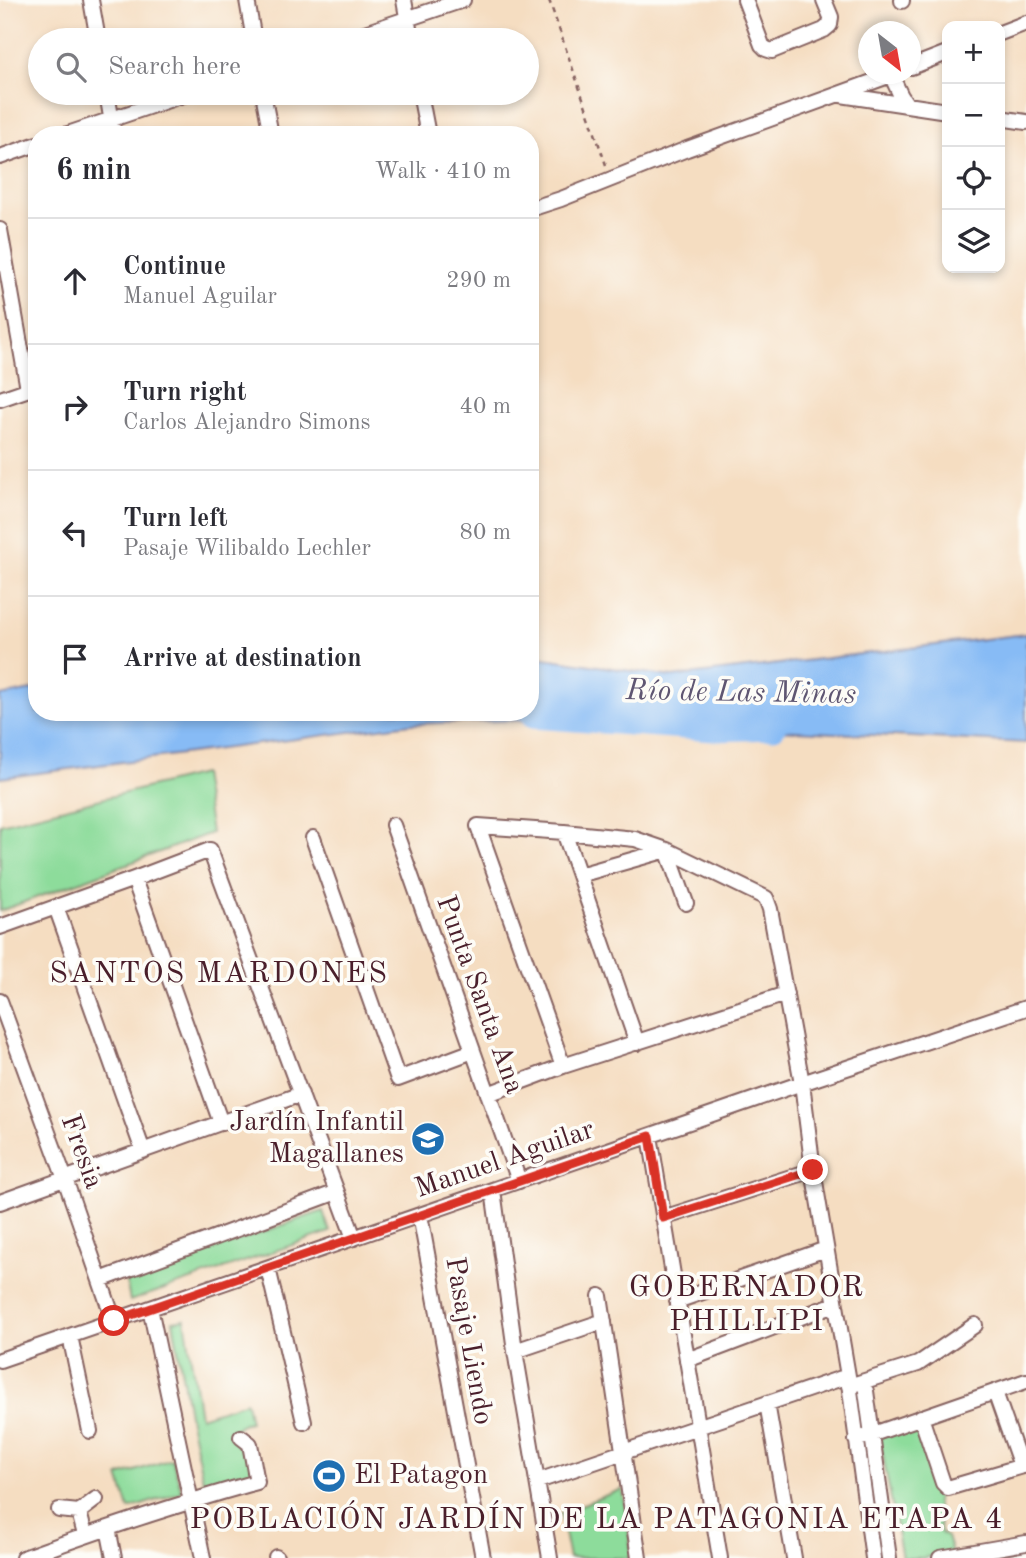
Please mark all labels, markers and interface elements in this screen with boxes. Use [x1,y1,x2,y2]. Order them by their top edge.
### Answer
north arrow [858,21,921,84]
map controls [942,21,1005,273]
button: + [942,21,1005,84]
search box [28,28,539,105]
icon: search [52,48,90,86]
text: Search here [108,54,241,80]
button: − [942,84,1005,147]
button: locate [942,147,1005,210]
text: 6 min [56,156,131,186]
text: Walk · 410 m [375,160,511,183]
button: layers [942,210,1005,273]
text: Continue [123,254,226,280]
icon: ahead [56,262,94,300]
text: 290 m [446,269,511,292]
text: Manuel Aguilar [123,285,277,308]
text: Turn right [123,380,246,406]
icon: right [56,388,94,426]
text: 40 m [460,395,511,418]
text: Carlos Alejandro Simons [123,411,371,434]
text: Turn left [123,506,228,532]
icon: left [56,514,94,552]
text: 80 m [460,521,511,544]
text: Pasaje Wilibaldo Lechler [123,537,371,560]
icon: arrive [56,640,94,678]
text: Arrive at destination [123,646,362,672]
water label: Río de Las Minas [624,676,857,710]
street label: Punta Santa Ana [430,892,528,1098]
district label: SANTOS MARDONES [49,959,389,989]
place label: Jardín Infantil Magallanes [229,1109,404,1169]
street label: Fresia [55,1111,107,1193]
street label: Manuel Aguilar [412,1116,598,1204]
school or university icon: Jardín Infantil Magallanes [409,1120,447,1158]
route end [797,1154,828,1185]
street label: Pasaje Liendo [439,1255,497,1427]
district label: GOBERNADOR PHILLIPI [629,1273,865,1337]
route start [98,1305,129,1336]
sports icon: El Patagon [310,1457,348,1495]
place label: El Patagon [354,1462,488,1490]
district label: POBLACIÓN JARDÍN DE LA PATAGONIA ETAPA 4 [190,1500,1004,1535]

